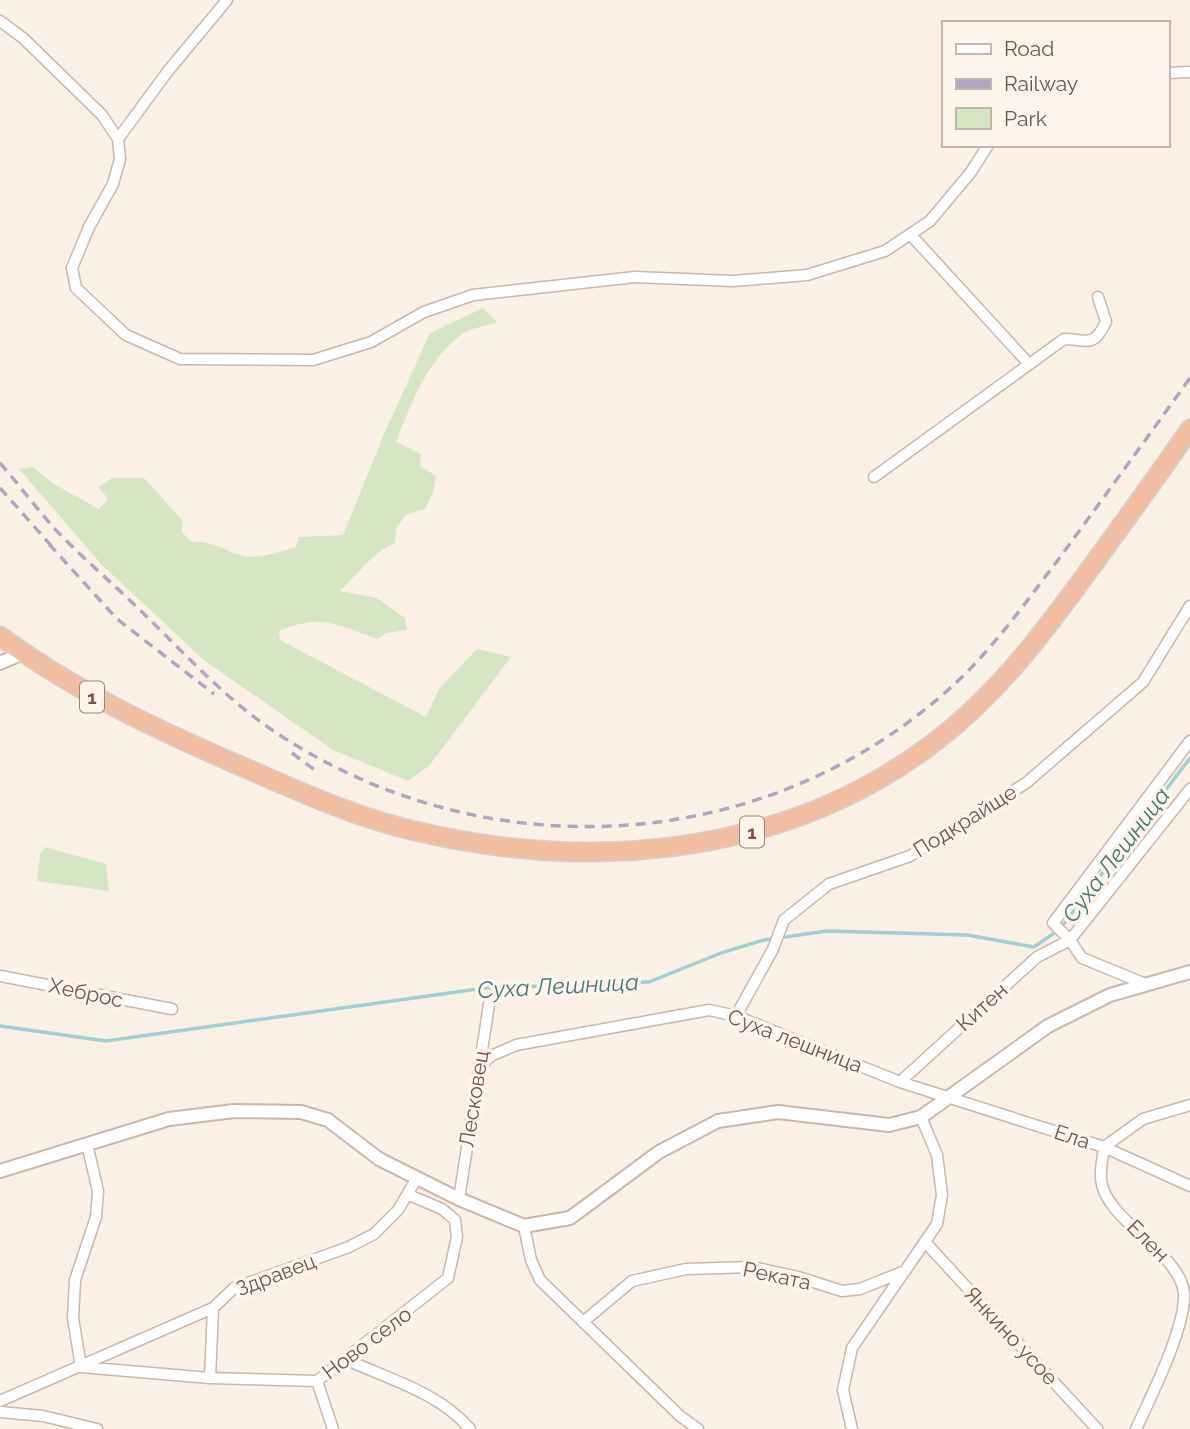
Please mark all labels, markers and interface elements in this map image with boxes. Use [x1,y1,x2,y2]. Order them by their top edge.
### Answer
legend [942,21,1169,147]
text: Road [1004,36,1054,61]
text: Railway [1004,71,1078,96]
text: Park [1004,106,1047,131]
road number: 1 [80,682,104,712]
street label: Подкрайще [908,779,1021,862]
water label: Суха Лешница [1056,782,1175,927]
road number: 1 [740,817,764,848]
water label: Суха Лешница [476,968,640,1003]
street label: Хеброс [47,972,126,1013]
street label: Китен [951,977,1012,1036]
street label: Суха лешница [724,1003,866,1078]
street label: Лесковец [454,1049,493,1149]
street label: Ела [1051,1119,1093,1154]
street label: Елен [1122,1214,1175,1267]
street label: Здравец [232,1248,319,1301]
street label: Реката [741,1256,813,1295]
street label: Янкино усое [959,1281,1063,1390]
street label: Ново село [317,1301,416,1384]

